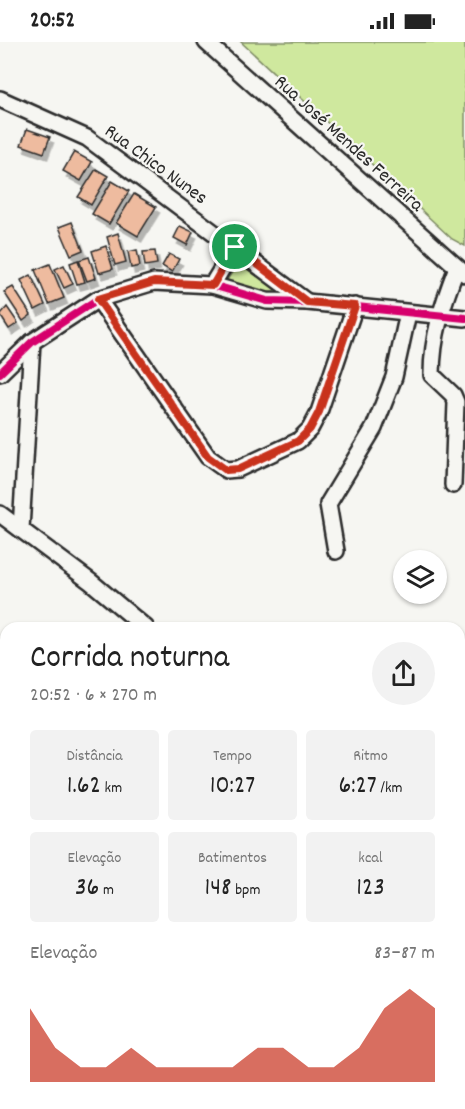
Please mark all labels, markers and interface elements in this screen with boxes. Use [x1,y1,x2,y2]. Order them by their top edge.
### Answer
text: 20:52 [30,6,75,37]
street label: Rua José Mendes Ferreira [267,69,429,220]
street label: Rua Chico Nunes [98,118,213,212]
pin [209,221,260,272]
icon: arrive [218,230,251,263]
map controls [393,550,447,604]
button: layers [393,550,447,604]
text: Corrida noturna [30,636,229,683]
button: share [372,642,435,705]
text: 20:52 · 6 × 270 m [30,682,157,710]
text: Distância [66,745,123,768]
text: Tempo [213,745,252,768]
text: Ritmo [353,745,388,768]
text: 1.62 [67,768,101,805]
text: 10:27 [210,768,255,805]
text: 6:27 [338,768,377,805]
text: km [101,777,122,800]
text: /km [377,777,403,800]
text: Elevação [68,847,121,870]
text: Batimentos [198,847,267,870]
text: kcal [358,847,383,870]
text: 36 [75,870,99,907]
text: 148 [205,870,231,907]
text: 123 [356,870,385,907]
text: m [99,879,114,902]
text: bpm [231,879,260,902]
text: Elevação [30,940,97,968]
text: 83–87 m [374,940,435,968]

